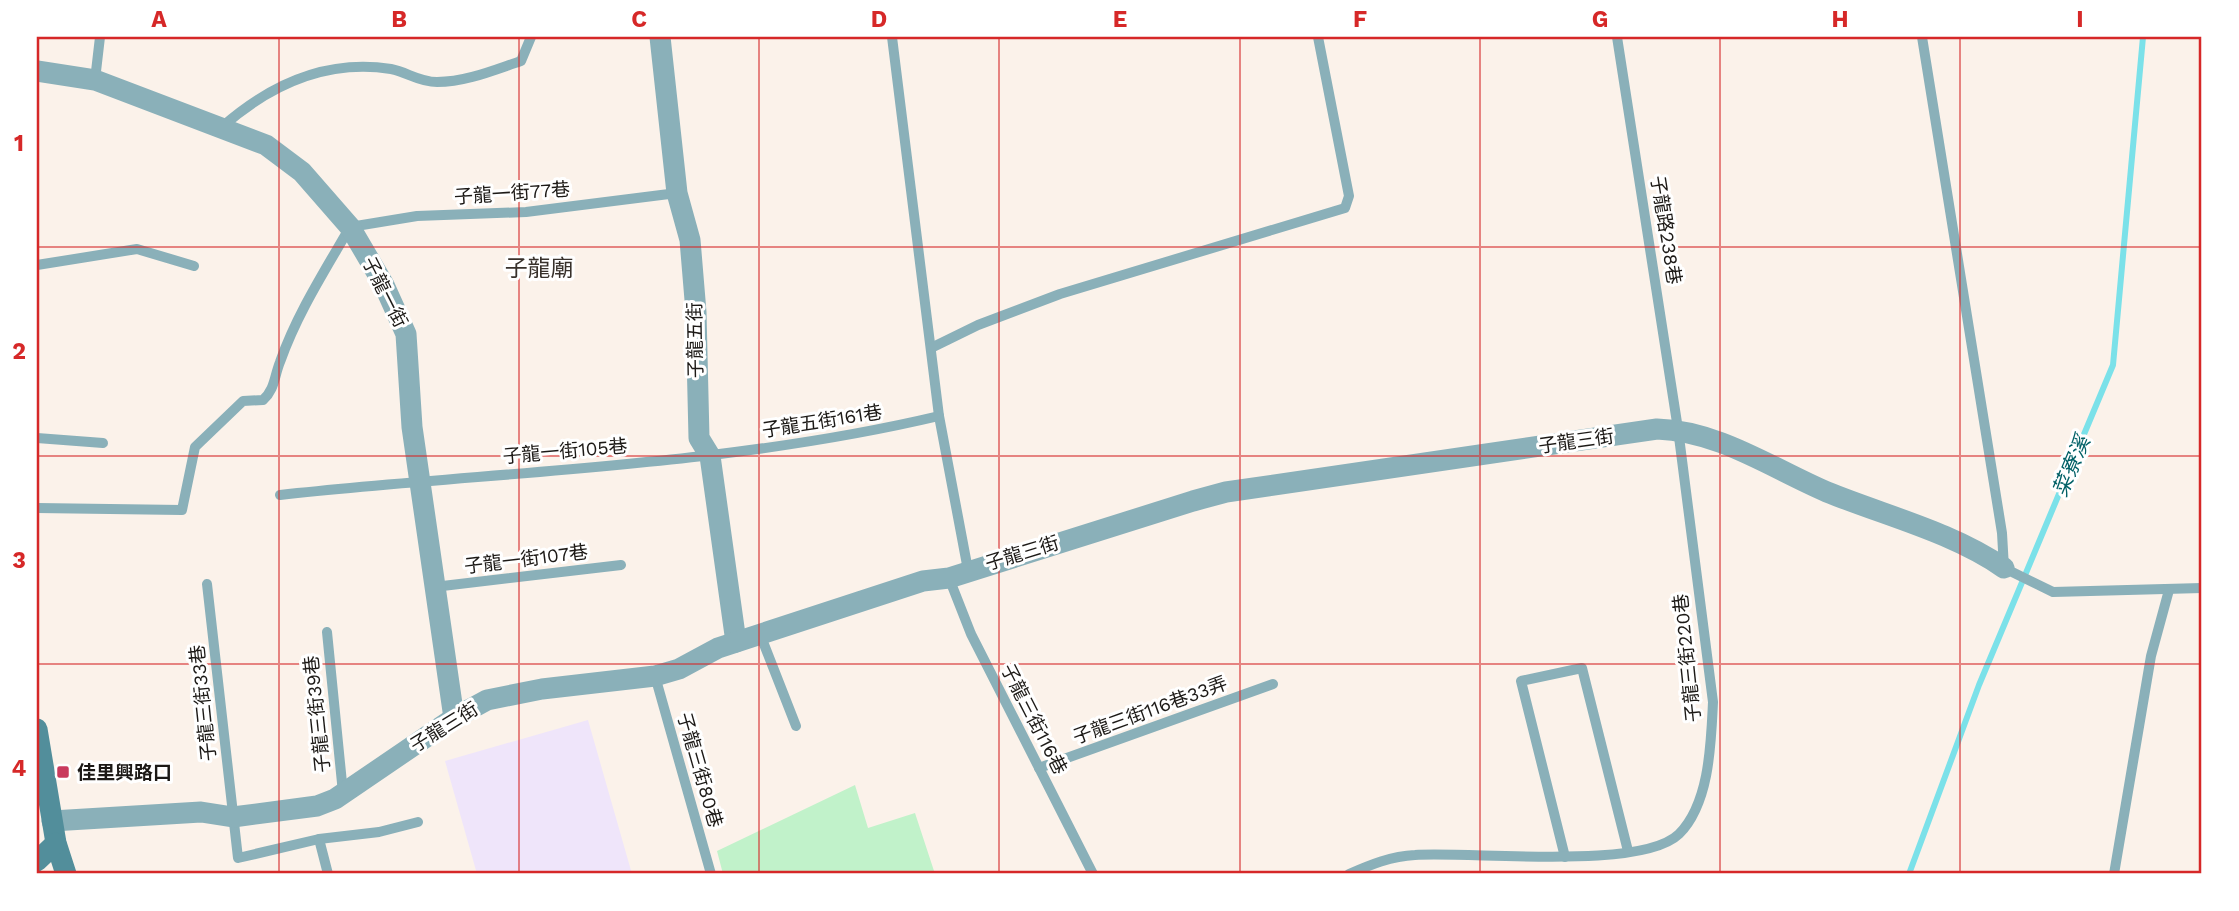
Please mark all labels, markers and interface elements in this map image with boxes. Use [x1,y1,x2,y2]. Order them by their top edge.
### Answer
text: A [151,6,167,33]
text: B [391,6,407,33]
text: C [631,6,647,33]
text: D [871,6,887,33]
text: E [1113,6,1127,33]
text: F [1353,6,1367,33]
text: G [1592,6,1608,33]
text: H [1831,6,1849,33]
text: I [2076,6,2084,33]
text: 1 [14,130,24,157]
street label: 子龍路238巷 [1646,174,1686,286]
street label: 子龍一街77巷 [453,177,571,209]
street label: 子龍一街 [357,253,413,331]
district label: 子龍廟 [505,255,574,282]
street label: 子龍五街 [683,302,707,378]
text: 2 [12,338,26,365]
street label: 子龍五街161巷 [760,400,884,442]
street label: 子龍三街 [1537,424,1615,458]
water label: 菜寮溪 [2047,429,2096,500]
street label: 子龍一街105巷 [502,434,628,468]
street label: 子龍三街 [982,531,1062,575]
street label: 子龍一街107巷 [463,540,589,578]
text: 3 [12,547,26,574]
street label: 子龍三街220巷 [1669,593,1705,723]
street label: 子龍三街33巷 [185,644,221,762]
street label: 子龍三街39巷 [299,654,335,774]
street label: 子龍三街116巷 [996,660,1072,778]
street label: 子龍三街116巷33弄 [1070,671,1230,749]
street label: 子龍三街 [406,697,482,757]
street label: 子龍三街80巷 [673,710,727,830]
text: 4 [12,755,27,782]
place label: 佳里興路口 [77,761,172,784]
marker: 佳里興路口 [55,764,71,780]

